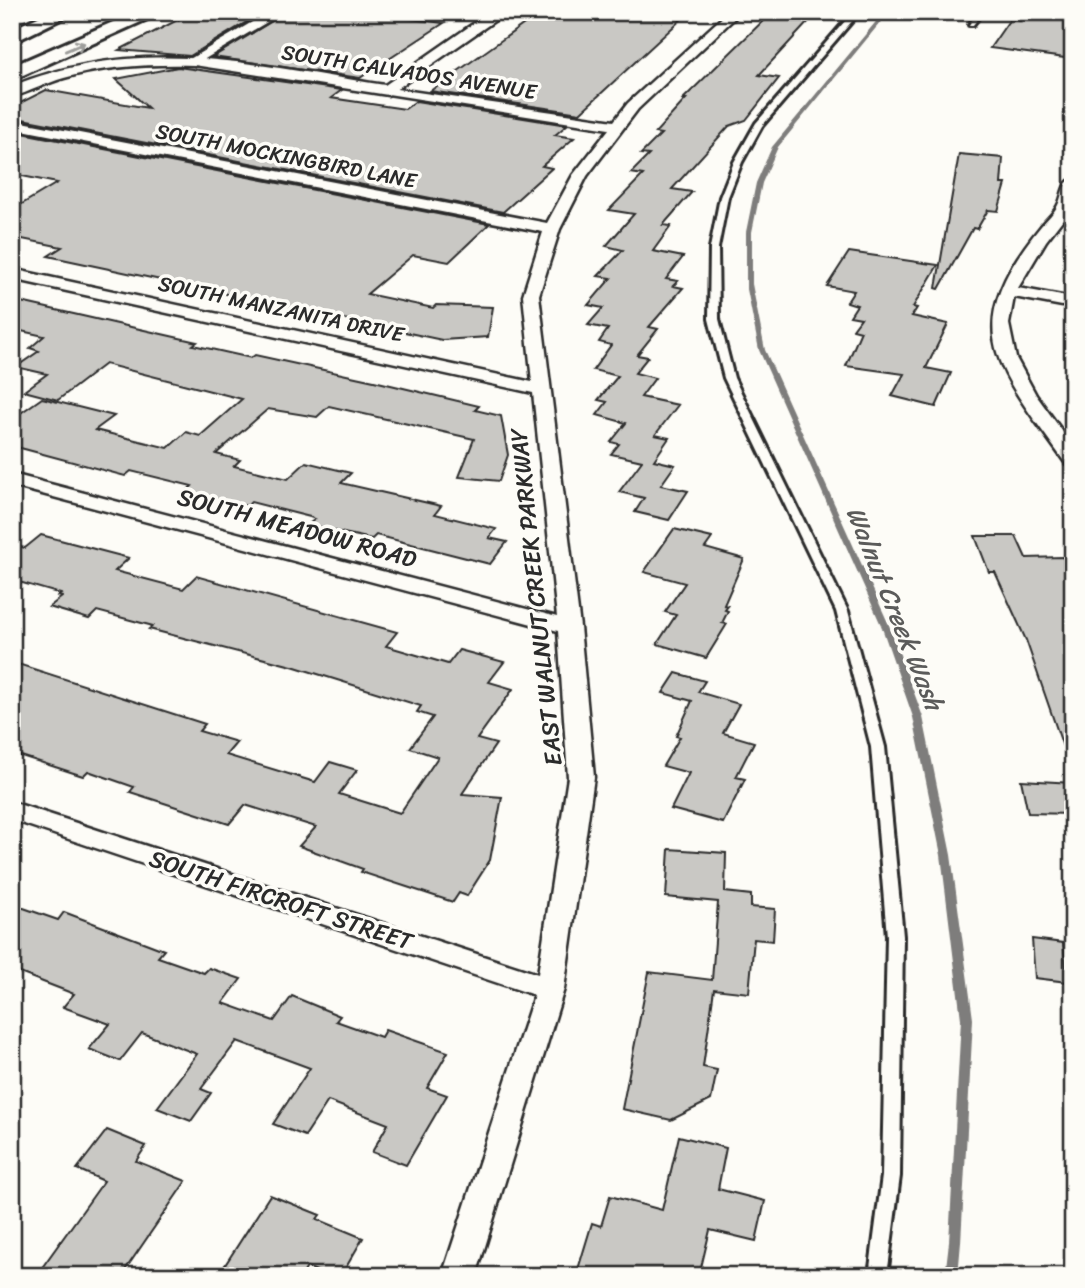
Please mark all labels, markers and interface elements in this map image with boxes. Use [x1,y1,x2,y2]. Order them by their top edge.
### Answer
street label: SOUTH CALVADOS AVENUE [279,33,540,111]
one-way arrow [64,40,85,53]
street label: SOUTH MOCKINGBIRD LANE [152,112,421,200]
street label: SOUTH MANZANITA DRIVE [155,264,409,354]
street label: EAST WALNUT CREEK PARKWAY [497,425,575,768]
street label: SOUTH MEADOW ROAD [173,476,422,580]
water label: Walnut Creek Wash [833,499,958,719]
street label: SOUTH FIRCROFT STREET [144,838,420,963]

